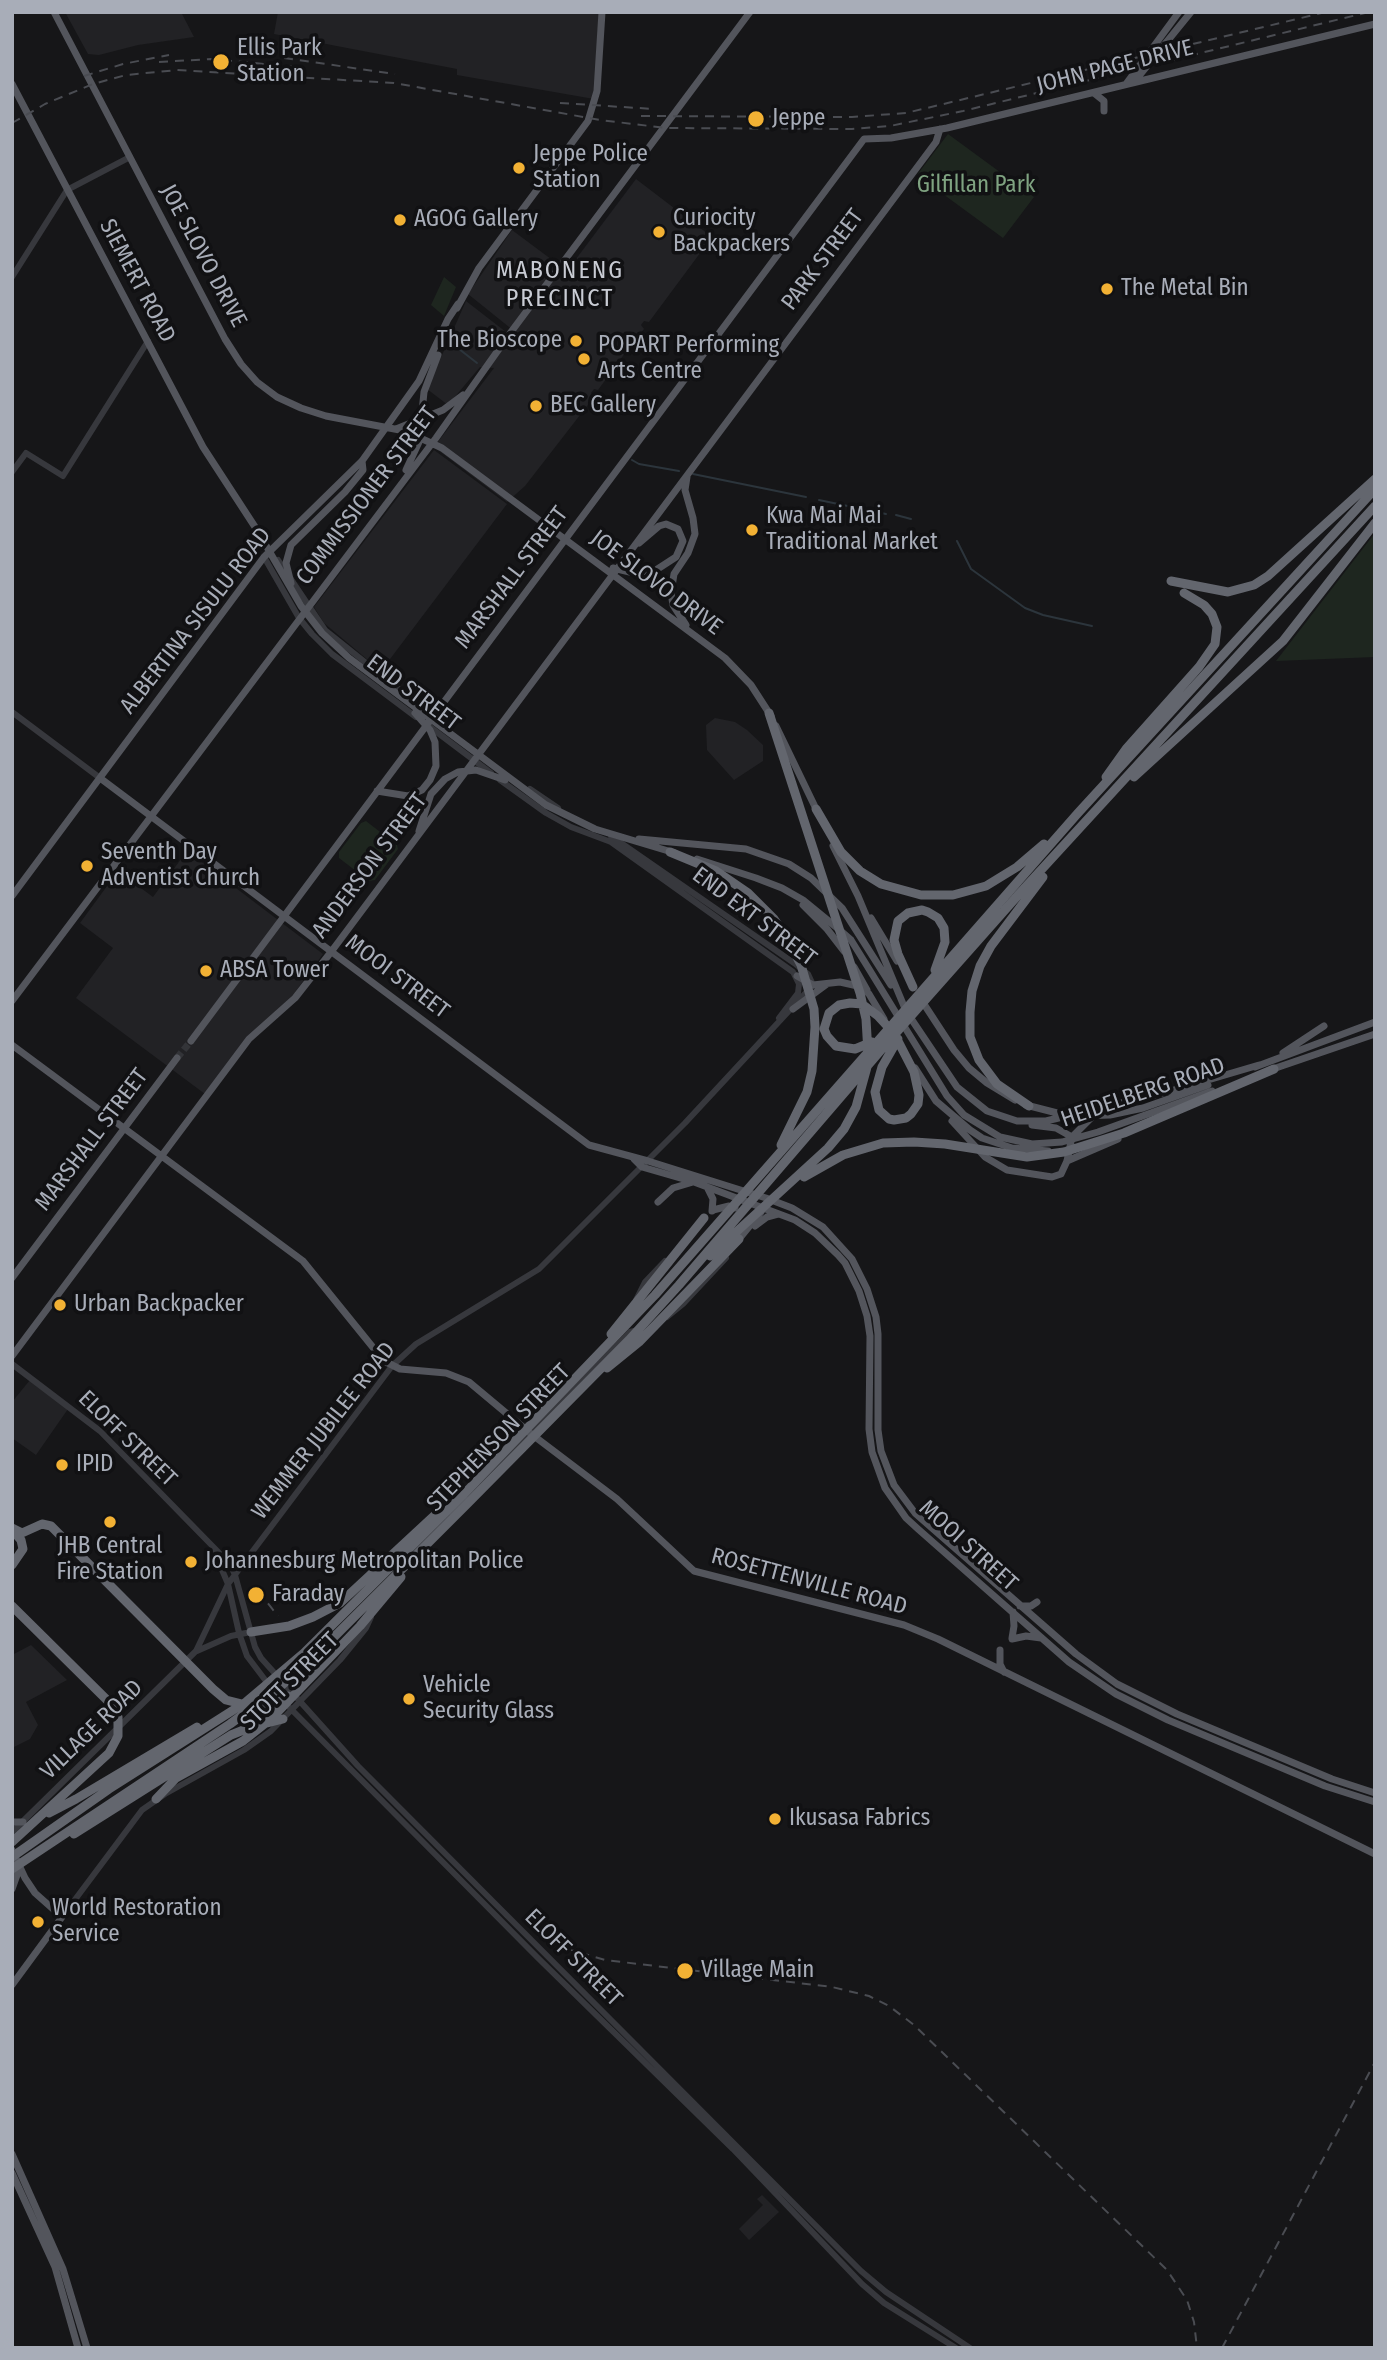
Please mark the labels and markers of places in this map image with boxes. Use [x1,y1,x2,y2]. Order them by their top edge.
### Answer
place label: Ellis Park Station [237,35,322,89]
marker: Ellis Park Station [211,52,231,72]
place label: Jeppe [772,105,825,133]
marker: Jeppe [746,109,766,129]
place label: Jeppe Police Station [533,141,648,195]
marker: Jeppe Police Station [511,160,527,176]
place label: Curiocity Backpackers [673,205,790,259]
place label: AGOG Gallery [414,206,538,234]
marker: AGOG Gallery [392,212,408,228]
marker: Curiocity Backpackers [651,224,667,240]
place label: The Metal Bin [1121,275,1249,303]
marker: The Metal Bin [1099,281,1115,297]
place label: The Bioscope [437,327,562,355]
place label: POPART Performing Arts Centre [598,332,779,386]
marker: The Bioscope [568,333,584,349]
marker: POPART Performing Arts Centre [576,351,592,367]
place label: BEC Gallery [550,392,656,420]
marker: BEC Gallery [528,398,544,414]
place label: Kwa Mai Mai Traditional Market [766,503,938,557]
marker: Kwa Mai Mai Traditional Market [744,522,760,538]
place label: Seventh Day Adventist Church [101,839,260,893]
marker: Seventh Day Adventist Church [79,858,95,874]
place label: ABSA Tower [220,957,329,985]
marker: ABSA Tower [198,963,214,979]
place label: Urban Backpacker [74,1291,244,1319]
marker: Urban Backpacker [52,1297,68,1313]
place label: IPID [76,1451,113,1479]
marker: IPID [54,1457,70,1473]
marker: JHB Central Fire Station [102,1514,118,1530]
place label: JHB Central Fire Station [57,1533,163,1587]
place label: Johannesburg Metropolitan Police [205,1548,524,1576]
marker: Johannesburg Metropolitan Police [183,1554,199,1570]
place label: Faraday [272,1581,344,1609]
marker: Faraday [246,1585,266,1605]
place label: Vehicle Security Glass [423,1672,554,1726]
marker: Vehicle Security Glass [401,1691,417,1707]
place label: Ikusasa Fabrics [789,1805,930,1833]
marker: Ikusasa Fabrics [767,1811,783,1827]
place label: World Restoration Service [52,1895,222,1949]
marker: World Restoration Service [30,1914,46,1930]
place label: Village Main [701,1957,814,1985]
marker: Village Main [675,1961,695,1981]

